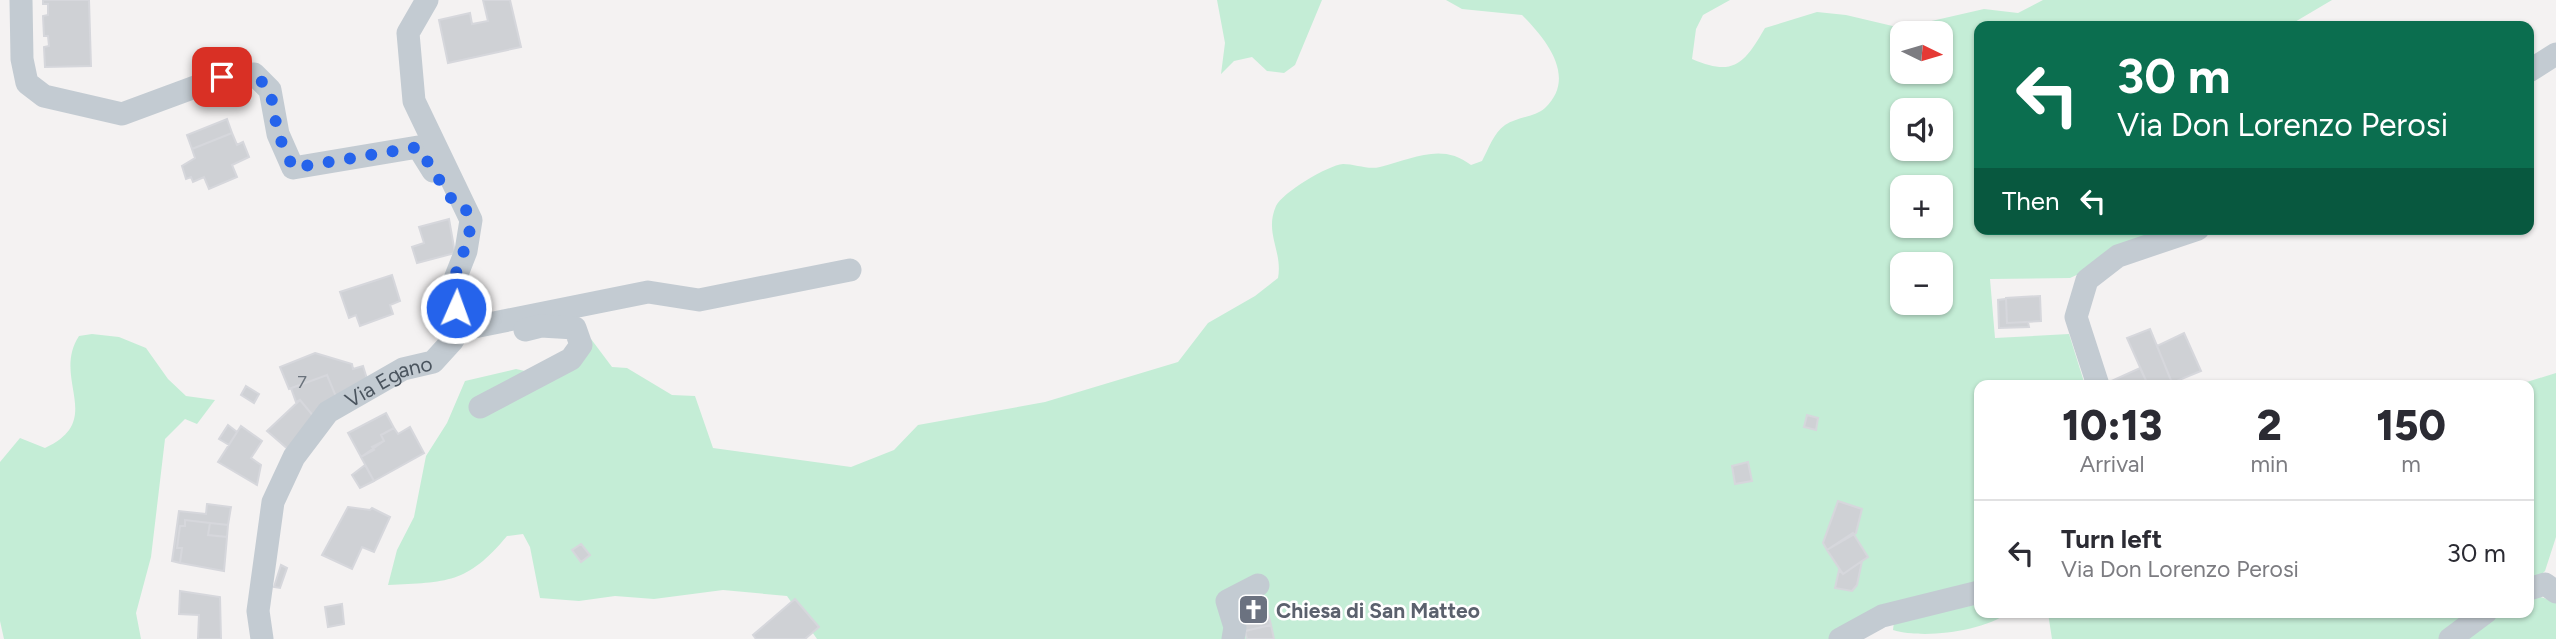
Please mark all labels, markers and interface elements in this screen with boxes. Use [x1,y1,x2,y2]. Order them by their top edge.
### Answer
north arrow [1890,21,1953,84]
map controls [1890,21,1953,315]
text: 30 m [2117,46,2230,105]
pin [192,47,252,107]
icon: left [2002,49,2093,140]
icon: arrive [203,58,241,96]
button: sound [1890,98,1953,161]
text: Via Don Lorenzo Perosi [2117,106,2448,144]
button: + [1890,175,1953,238]
icon: left [2074,182,2112,220]
text: Then [2002,185,2060,217]
button: − [1890,252,1953,315]
position arrow [419,271,493,345]
street label: Via Egano [340,350,435,412]
house number: 7 [297,371,307,393]
text: 10:13 [2062,400,2162,451]
text: 2 [2257,400,2282,451]
text: 150 [2376,400,2446,451]
text: Arrival [2080,450,2145,478]
text: min [2250,450,2288,478]
text: m [2401,450,2421,478]
text: Turn left [2061,523,2162,555]
icon: left [2002,534,2040,572]
text: 30 m [2447,537,2506,569]
text: Via Don Lorenzo Perosi [2061,555,2299,583]
church icon: Chiesa di San Matteo [1236,593,1270,627]
place label: Chiesa di San Matteo [1276,598,1480,623]

